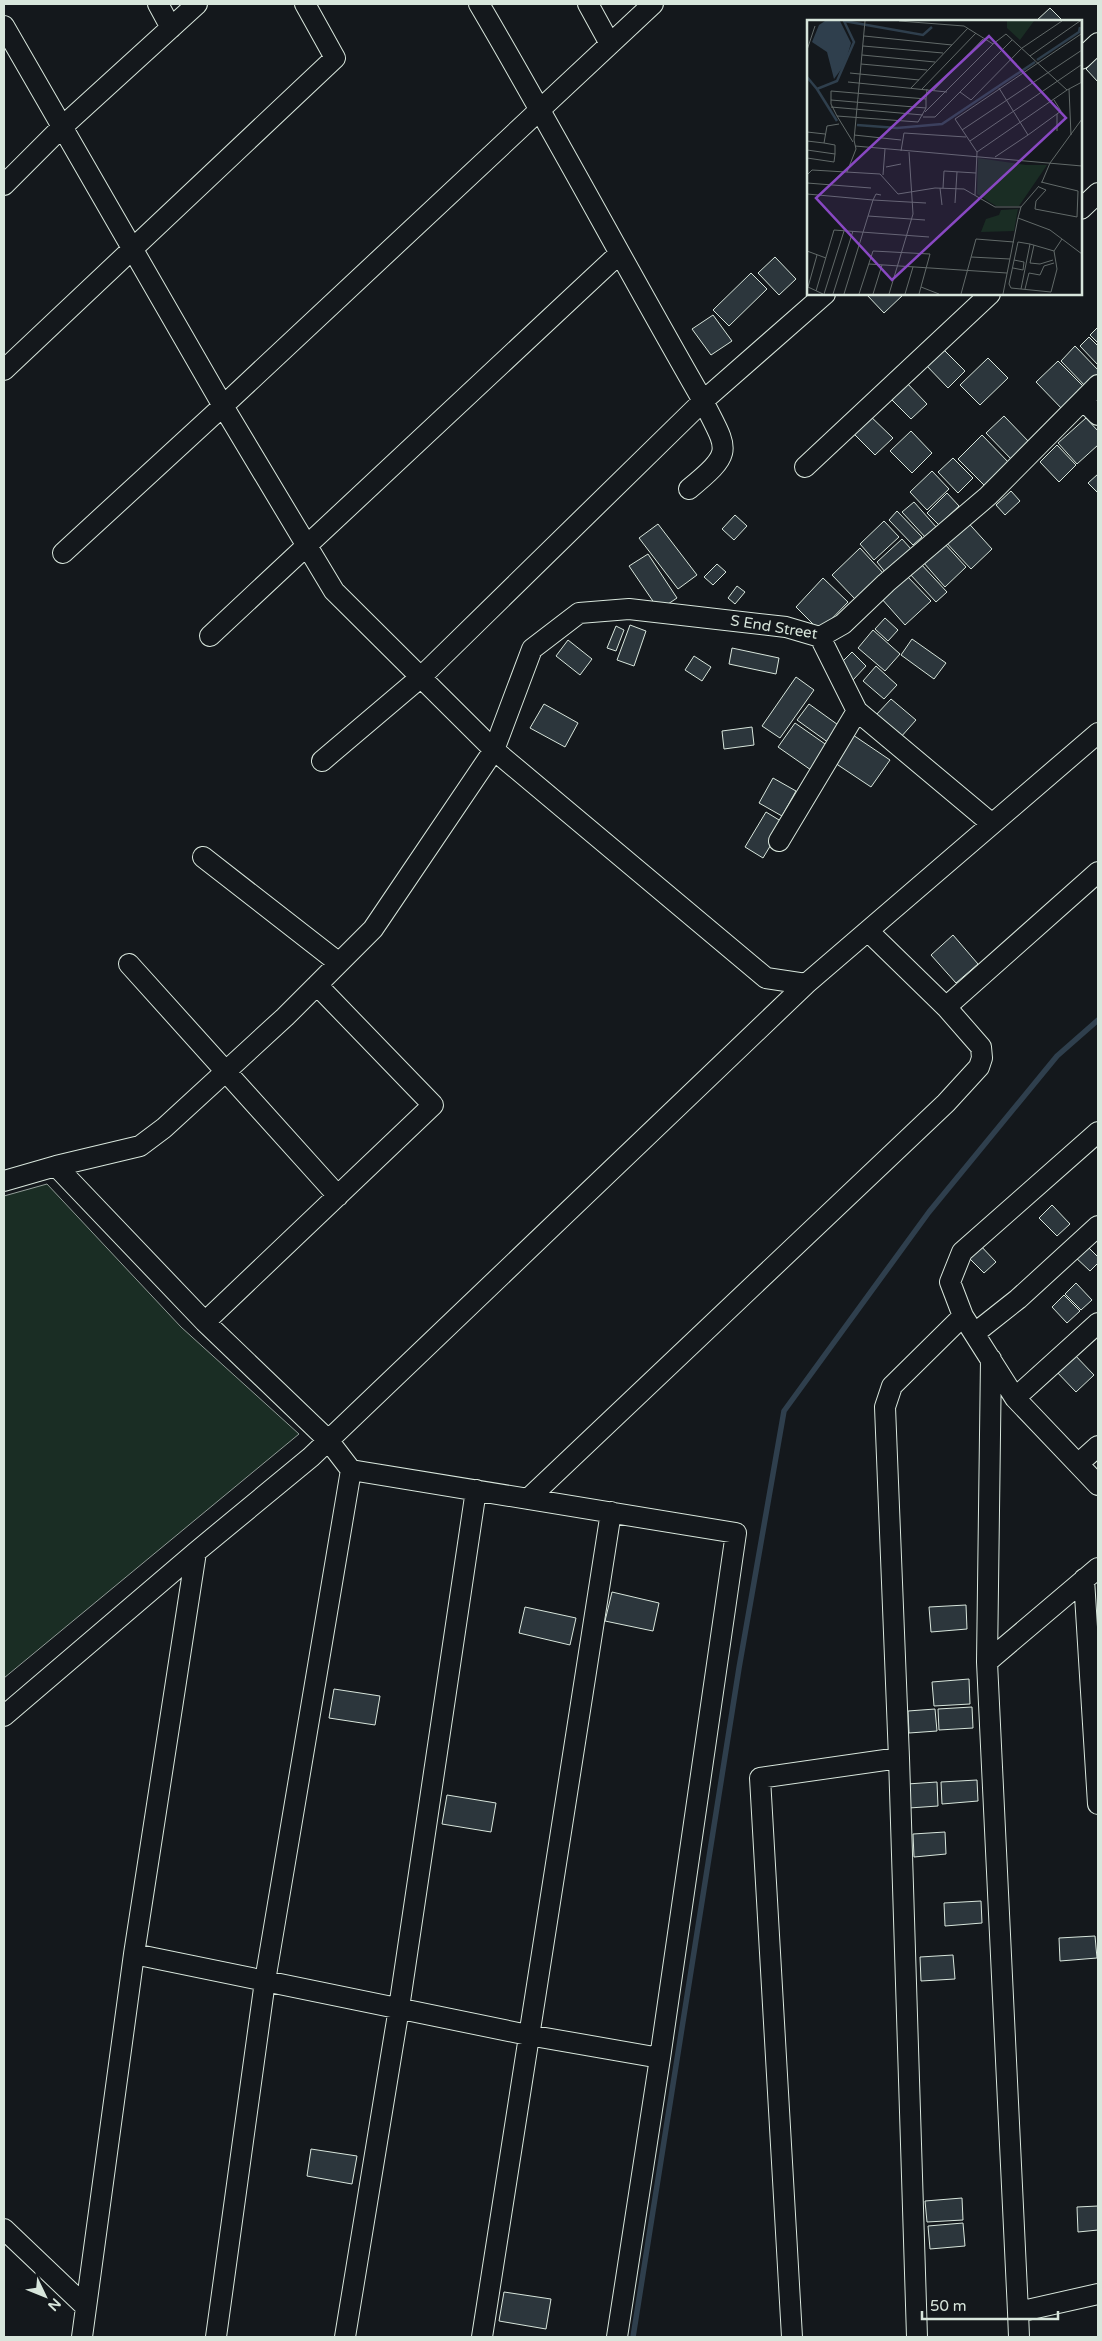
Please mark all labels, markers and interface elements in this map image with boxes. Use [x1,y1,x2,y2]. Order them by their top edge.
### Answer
inset map [807,20,1082,295]
street label: S End Street [729,611,819,643]
north arrow [20,2271,70,2321]
scale bar [922,2288,1058,2320]
text: N [44,2295,64,2314]
text: 50 m [930,2297,967,2315]

